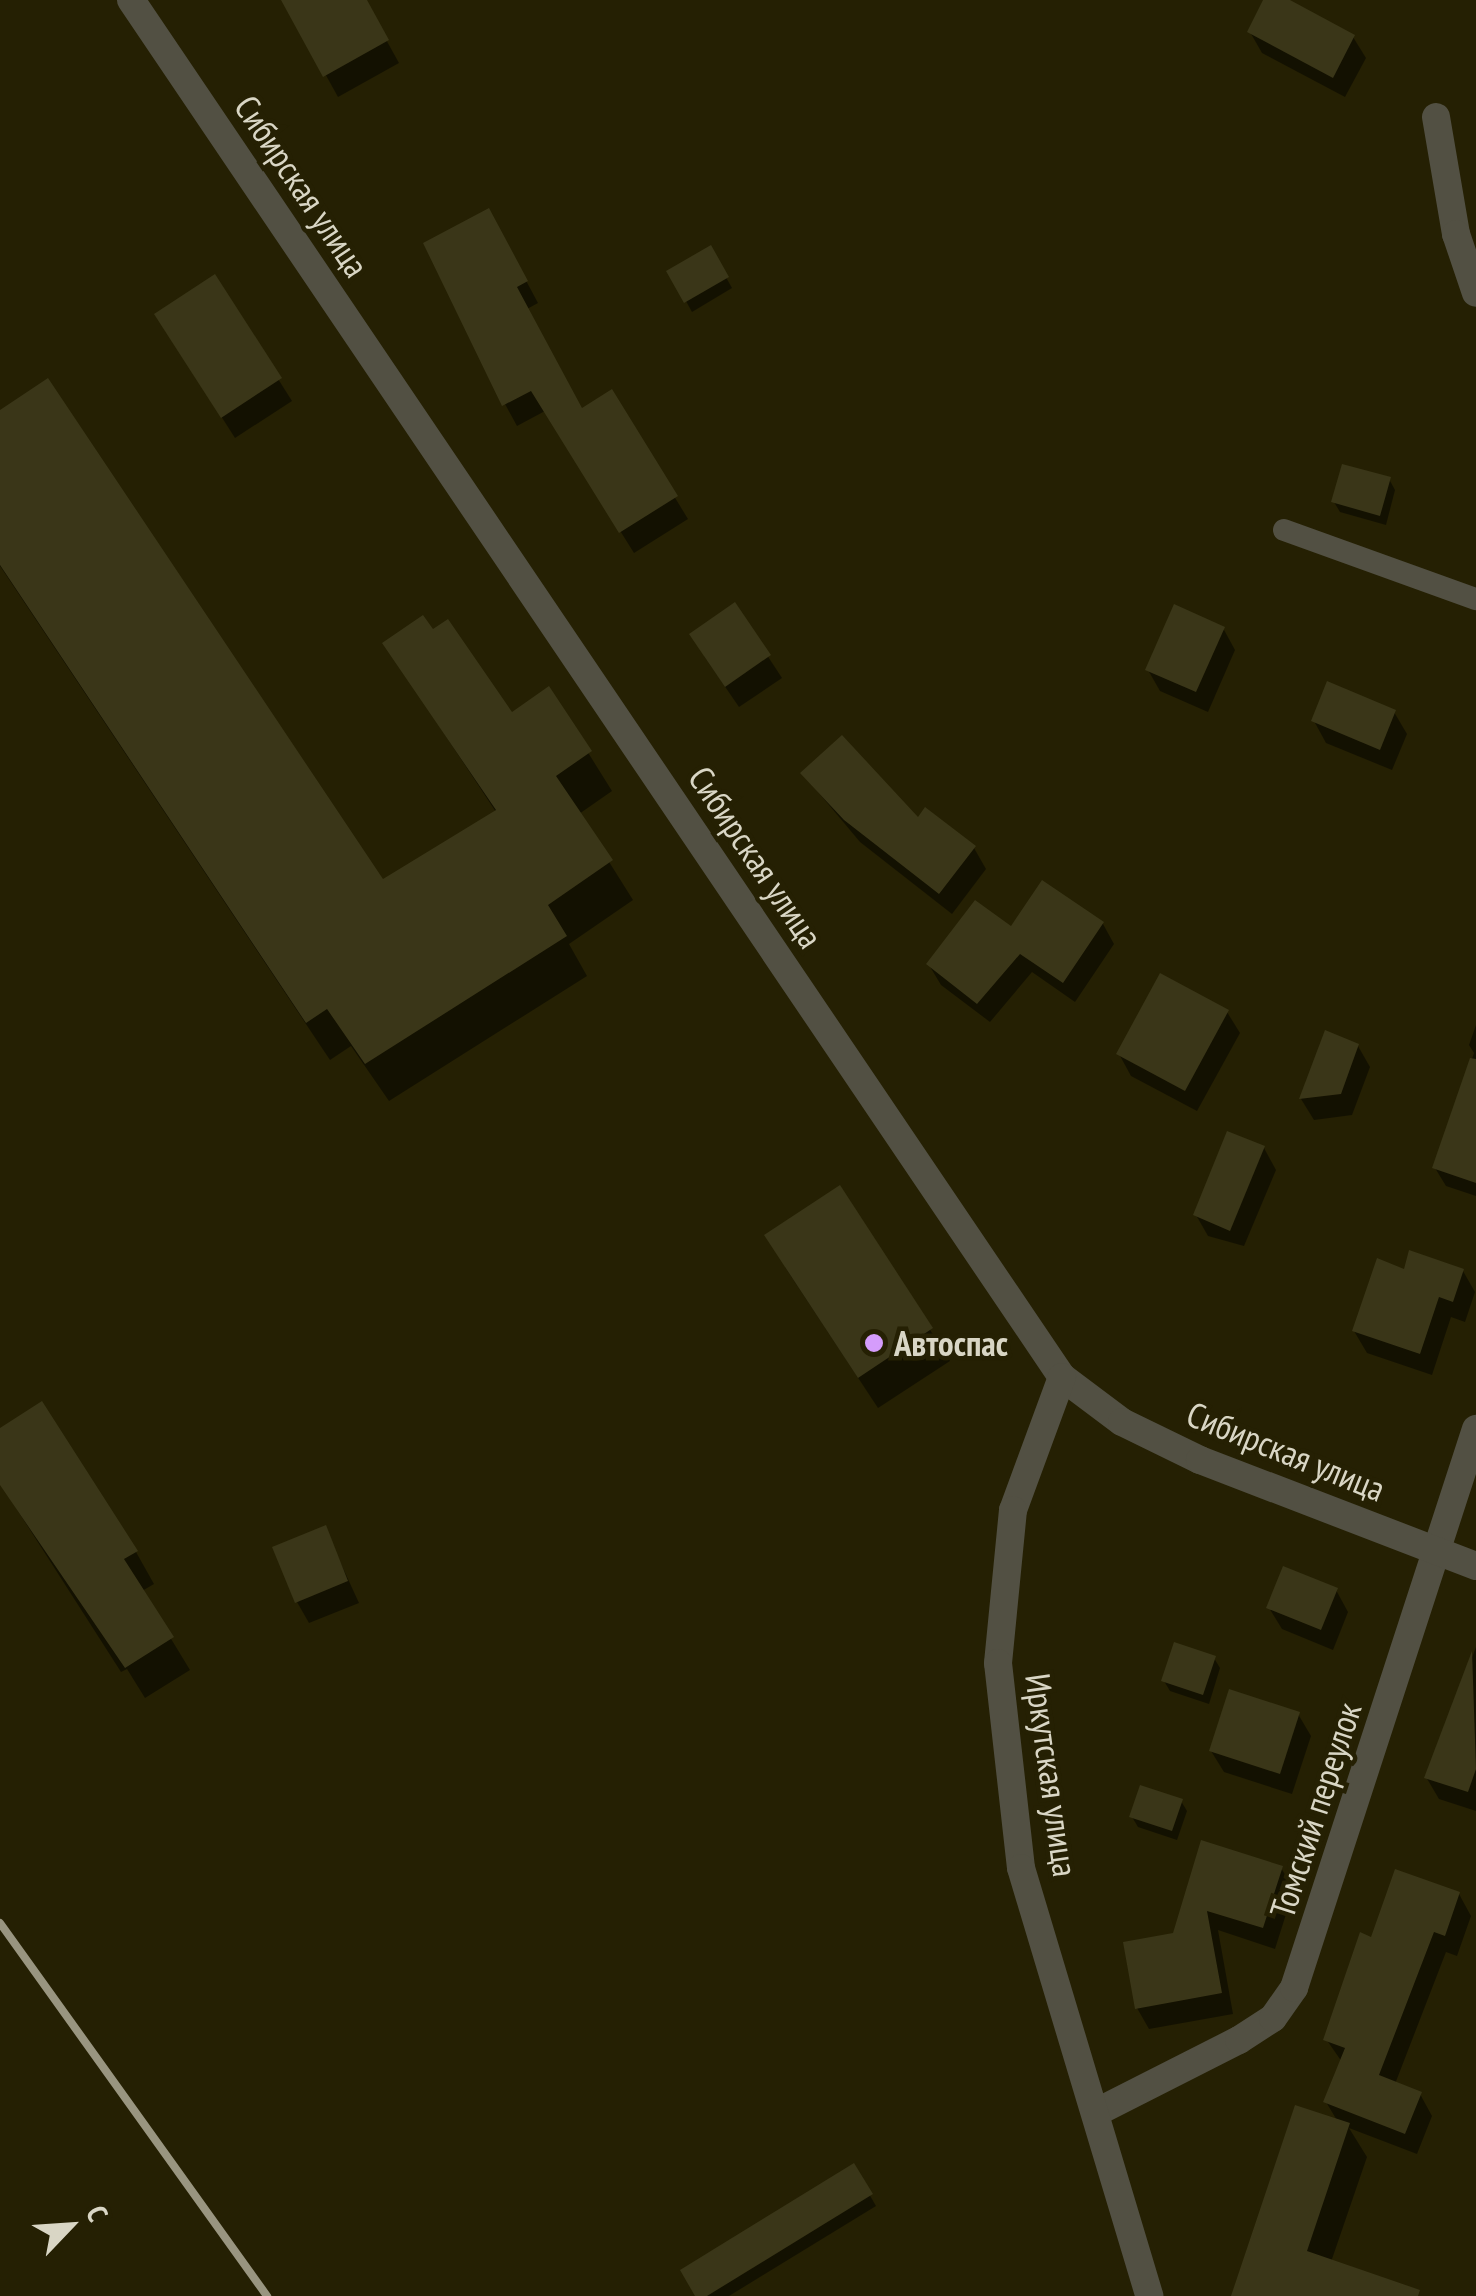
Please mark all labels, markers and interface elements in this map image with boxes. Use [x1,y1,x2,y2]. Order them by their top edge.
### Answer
street label: Сибирская улица [226,87,378,285]
street label: Сибирская улица [680,758,832,956]
place label: Автоспас [894,1322,1008,1364]
marker: Автоспас [863,1332,885,1354]
street label: Сибирская улица [1181,1392,1391,1510]
street label: Иркутская улица [1017,1671,1087,1879]
street label: Томский переулок [1260,1697,1370,1923]
north arrow [20,2176,120,2276]
text: С [78,2199,117,2227]

